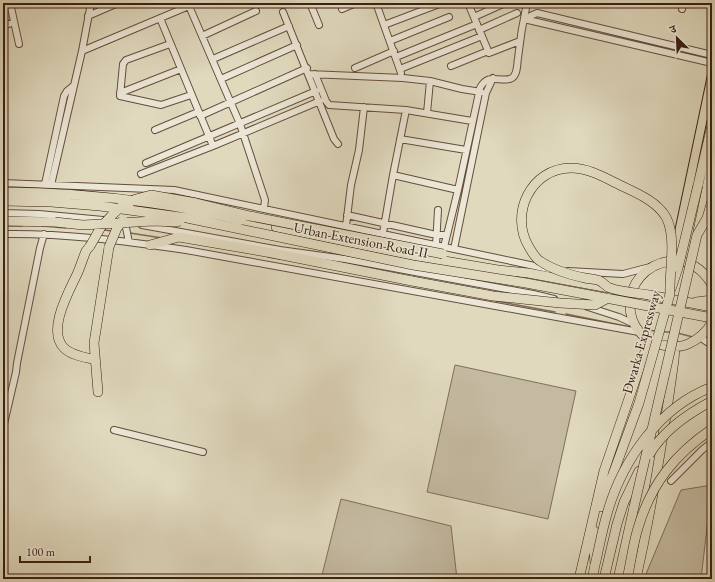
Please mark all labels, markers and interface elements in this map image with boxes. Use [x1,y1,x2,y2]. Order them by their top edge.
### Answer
north arrow [657,18,697,58]
text: उ [667,21,680,37]
street label: Urban Extension Road-II [292,218,430,262]
street label: Dwarka Expressway [618,288,665,396]
scale bar [20,538,90,564]
text: 100 m [26,544,56,560]

